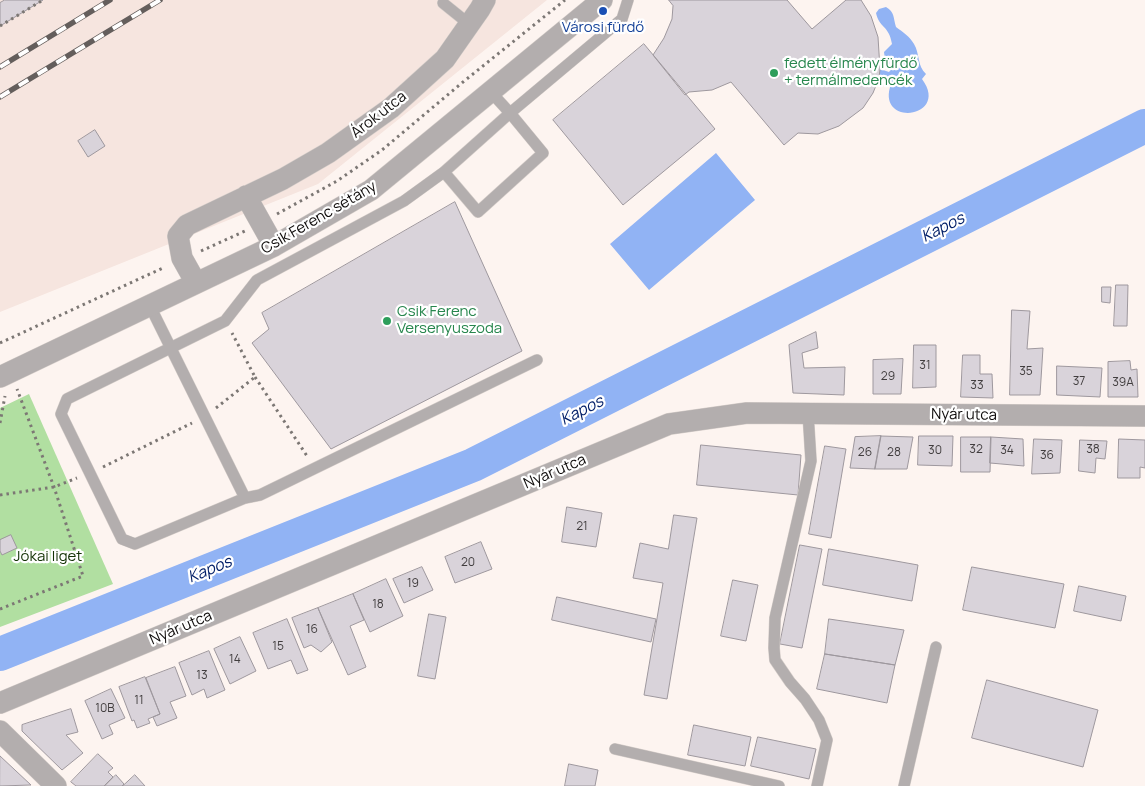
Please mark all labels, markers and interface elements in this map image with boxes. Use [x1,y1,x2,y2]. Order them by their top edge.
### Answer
marker: Városi fürdő [597,5,609,17]
place label: Városi fürdő [562,19,644,37]
place label: fedett élményfürdő + termálmedencék [784,55,917,90]
marker: fedett élményfürdő + termálmedencék [768,67,780,79]
street label: Árok utca [348,88,410,142]
street label: Csik Ferenc sétány [258,178,380,258]
water label: Kapos [918,209,968,247]
place label: Csik Ferenc Versenyuszoda [397,303,502,338]
marker: Csik Ferenc Versenyuszoda [381,315,393,327]
house number: 31 [919,359,931,373]
house number: 35 [1019,365,1033,379]
house number: 29 [881,370,895,384]
house number: 37 [1073,375,1085,389]
house number: 39A [1112,376,1134,390]
house number: 33 [970,379,984,393]
water label: Kapos [557,392,607,430]
street label: Nyár utca [931,405,997,425]
house number: 32 [969,443,983,457]
house number: 38 [1086,443,1100,457]
house number: 30 [928,444,942,458]
house number: 34 [1000,444,1014,458]
house number: 26 [858,446,872,460]
house number: 28 [887,446,901,460]
house number: 36 [1040,449,1054,463]
street label: Nyár utca [521,451,589,493]
house number: 21 [576,520,588,534]
park label: Jókai liget [14,548,82,566]
water label: Kapos [185,553,235,587]
house number: 20 [461,556,475,570]
house number: 19 [407,577,419,591]
house number: 18 [372,598,384,612]
street label: Nyár utca [147,607,215,649]
house number: 16 [306,623,318,637]
house number: 15 [272,640,284,654]
house number: 14 [229,653,241,667]
house number: 13 [196,669,208,683]
house number: 11 [134,694,144,708]
house number: 10B [95,702,115,716]

